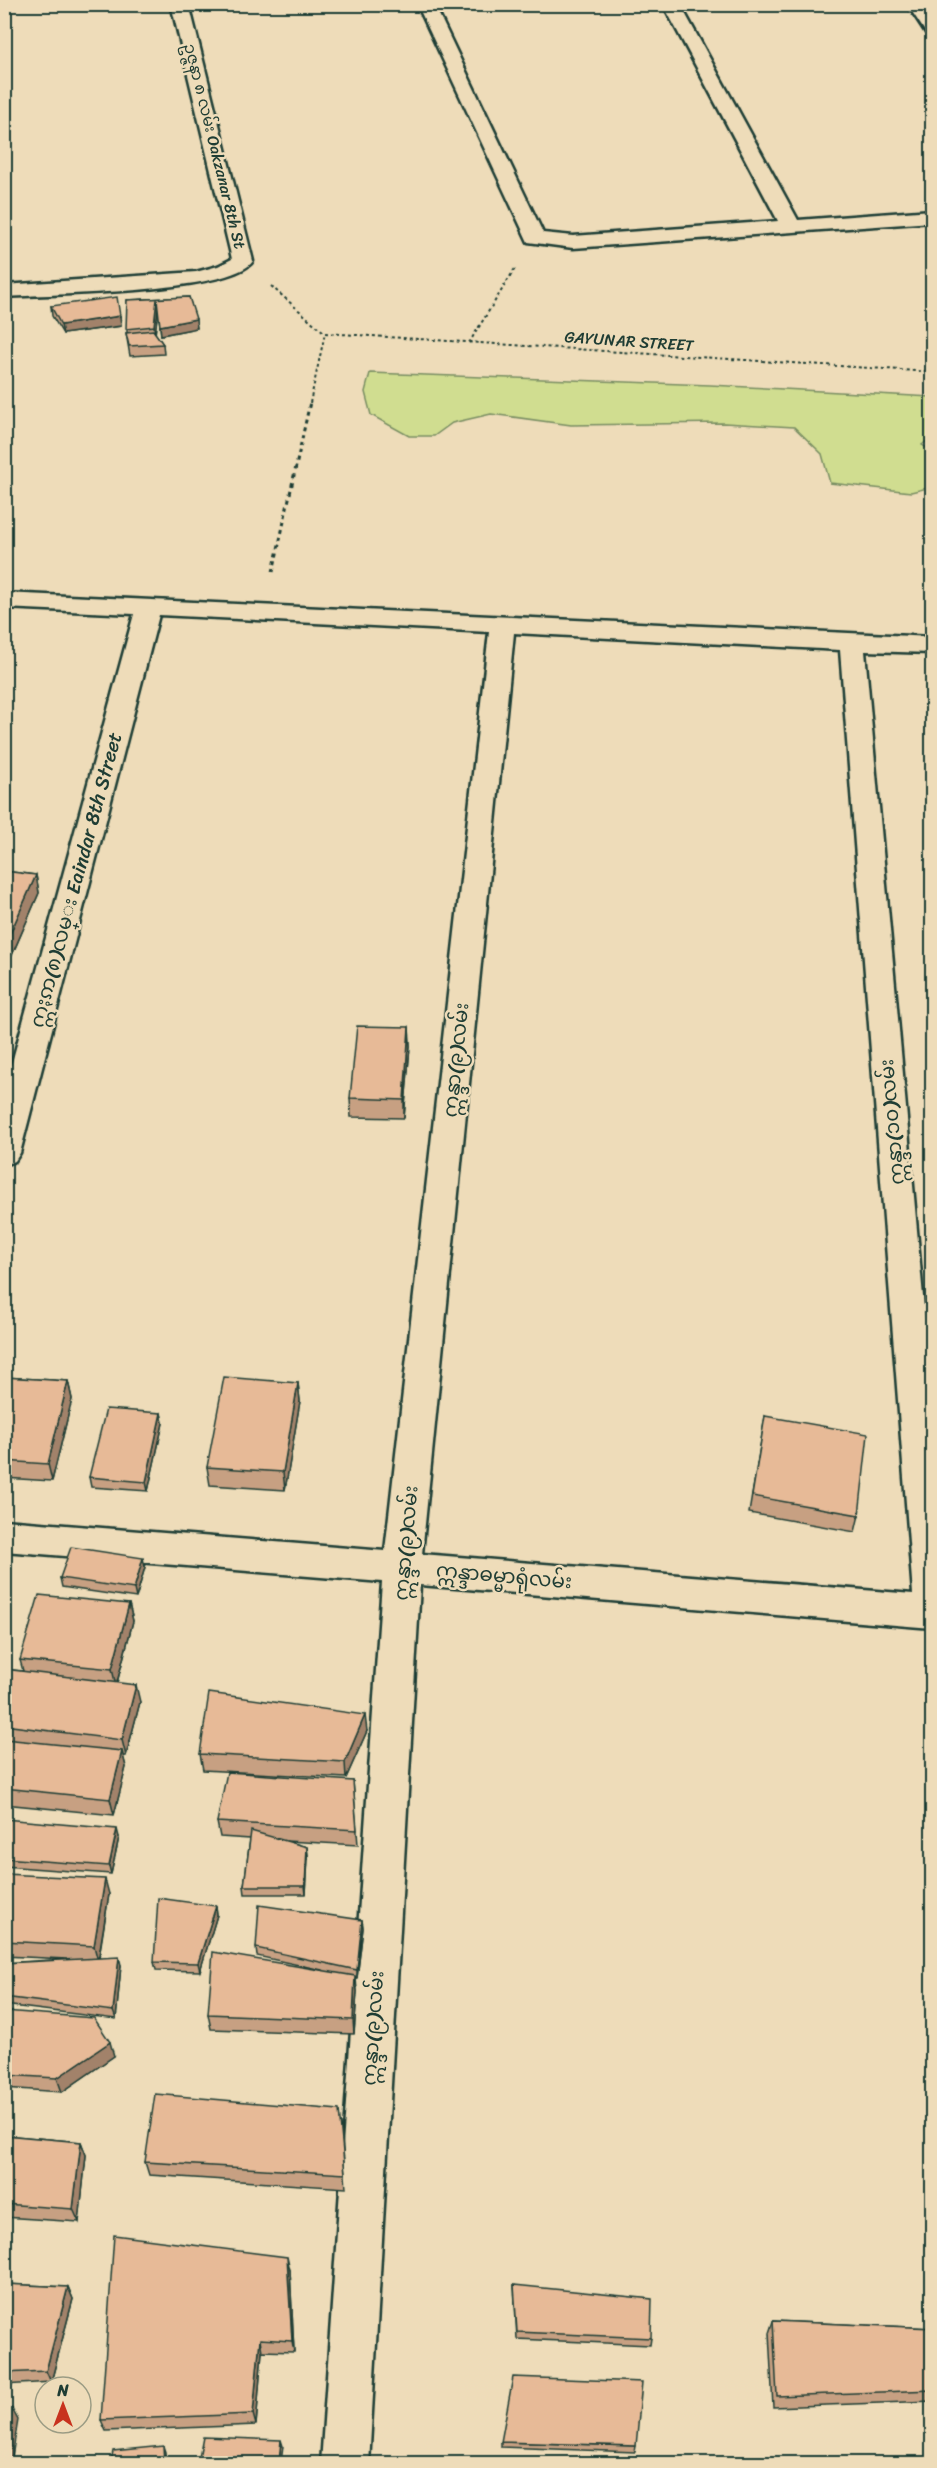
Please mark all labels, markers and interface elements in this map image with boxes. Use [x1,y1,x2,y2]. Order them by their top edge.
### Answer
street label: ဥဇ္ဇနာ ၈ လမ်း Oakzanar 8th St [175,40,255,252]
street label: GAYUNAR STREET [564,322,696,360]
street label: ဣႏၵာ(၈)လမ္း Eaindar 8th Street [20,728,132,1032]
street label: ဣန္ဒာ(၉)လမ်း [433,1001,479,1119]
street label: ဣန္ဒာ(၁၀)လမ်း [869,1058,915,1186]
street label: ဣန္ဒာ(၉)လမ်း [384,1484,428,1602]
street label: ဣန္ဒာဓမ္မာရုံလမ်း [435,1553,573,1599]
street label: ဣန္ဒာ(၉)လမ်း [352,1969,394,2087]
north arrow [33,2375,93,2435]
text: N [56,2376,69,2405]

